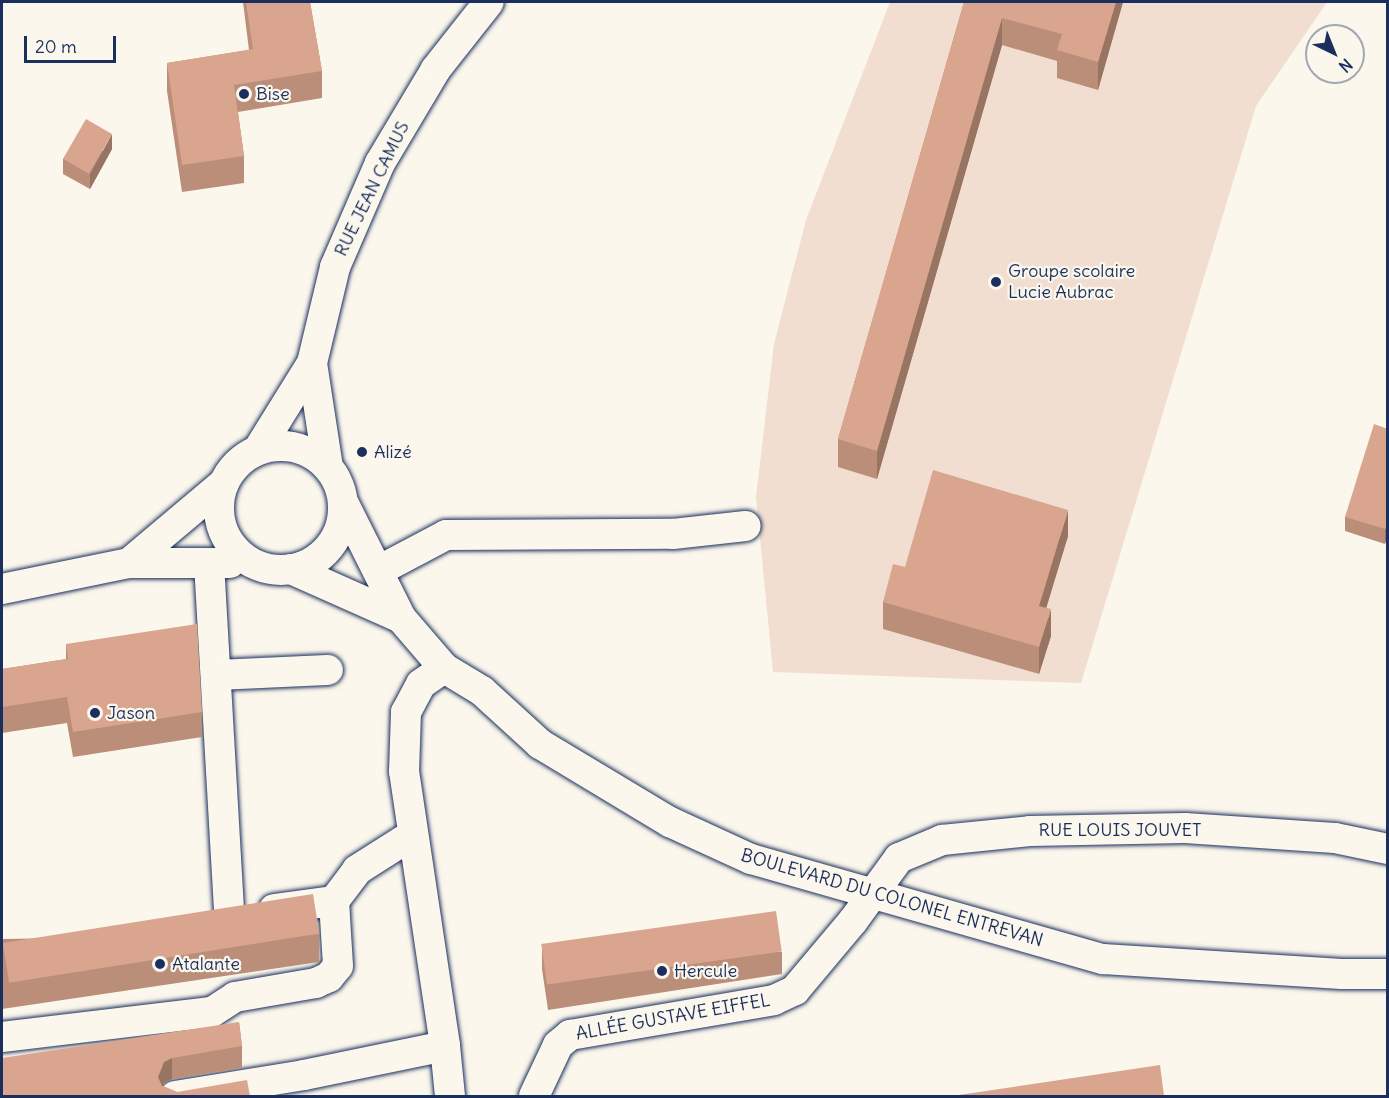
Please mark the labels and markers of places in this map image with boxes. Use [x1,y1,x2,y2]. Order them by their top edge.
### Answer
place label: Bise [256,83,290,105]
marker: Bise [237,87,251,101]
place label: Groupe scolaire Lucie Aubrac [1008,261,1135,304]
marker: Groupe scolaire Lucie Aubrac [989,275,1003,289]
place label: Alizé [374,441,412,463]
marker: Alizé [355,445,369,459]
place label: Jason [107,702,155,724]
marker: Jason [88,706,102,720]
place label: Atalante [172,953,240,975]
marker: Atalante [153,957,167,971]
place label: Hercule [674,960,737,982]
marker: Hercule [655,964,669,978]

